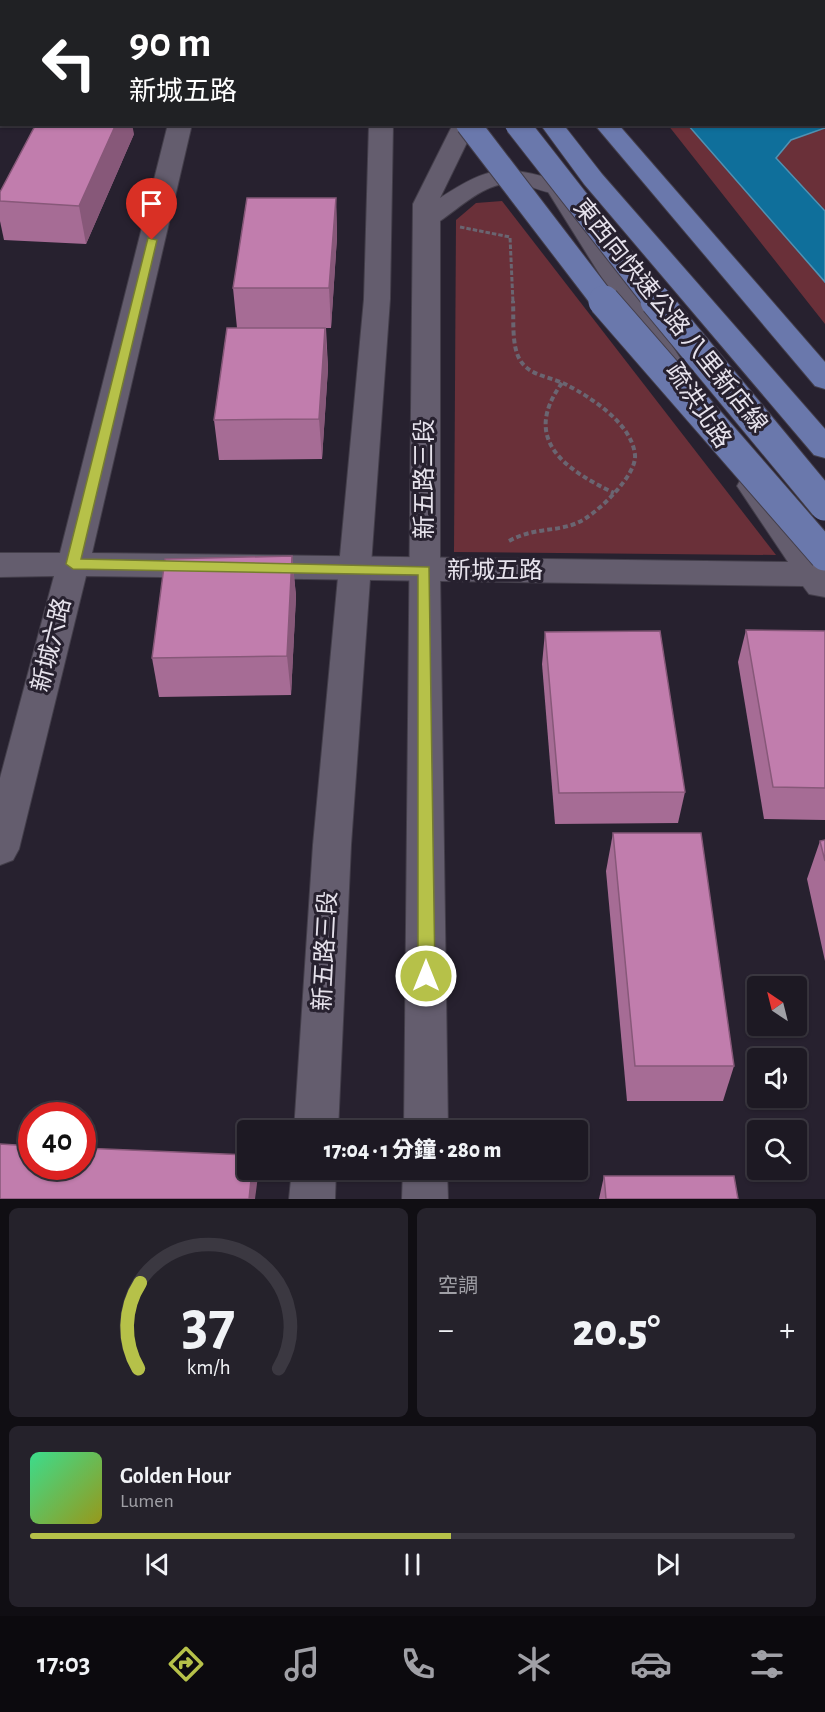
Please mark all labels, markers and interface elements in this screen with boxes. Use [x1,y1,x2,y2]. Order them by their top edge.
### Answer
text: 90 m [129,22,211,64]
icon: left [30,24,108,102]
text: 新城五路 [129,78,237,105]
pin [126,178,177,240]
icon: arrive [135,187,168,220]
street label: 東西向快速公路 八里新店線 [569,194,773,437]
street label: 疏洪北路 [661,358,736,453]
street label: 新五路三段 [411,419,437,539]
street label: 新城五路 [447,557,543,583]
street label: 新城六路 [27,595,75,694]
street label: 新五路三段 [309,890,341,1012]
position arrow [394,944,458,1008]
north arrow [747,976,807,1036]
map controls [747,976,807,1180]
button: sound [747,1048,807,1108]
speed limit sign: 40 [18,1102,96,1180]
button: search [747,1120,807,1180]
text: 17:04 · 1 分鐘 · 280 m [324,1139,501,1161]
text: 空調 [438,1276,478,1296]
text: 37 [182,1293,235,1355]
text: 20.5° [573,1309,660,1354]
text: − [438,1314,454,1347]
text: + [779,1314,795,1347]
text: km/h [186,1358,231,1379]
text: Golden Hour [120,1465,231,1487]
text: Lumen [120,1491,174,1511]
icon: previous [141,1548,174,1581]
icon: pause [396,1548,429,1581]
icon: next [651,1548,684,1581]
icon: directions [165,1643,207,1685]
icon: music [281,1643,323,1685]
icon: phone [397,1643,439,1685]
icon: climate [513,1643,555,1685]
icon: car [630,1643,672,1685]
icon: filters [746,1643,788,1685]
text: 17:03 [37,1650,90,1677]

